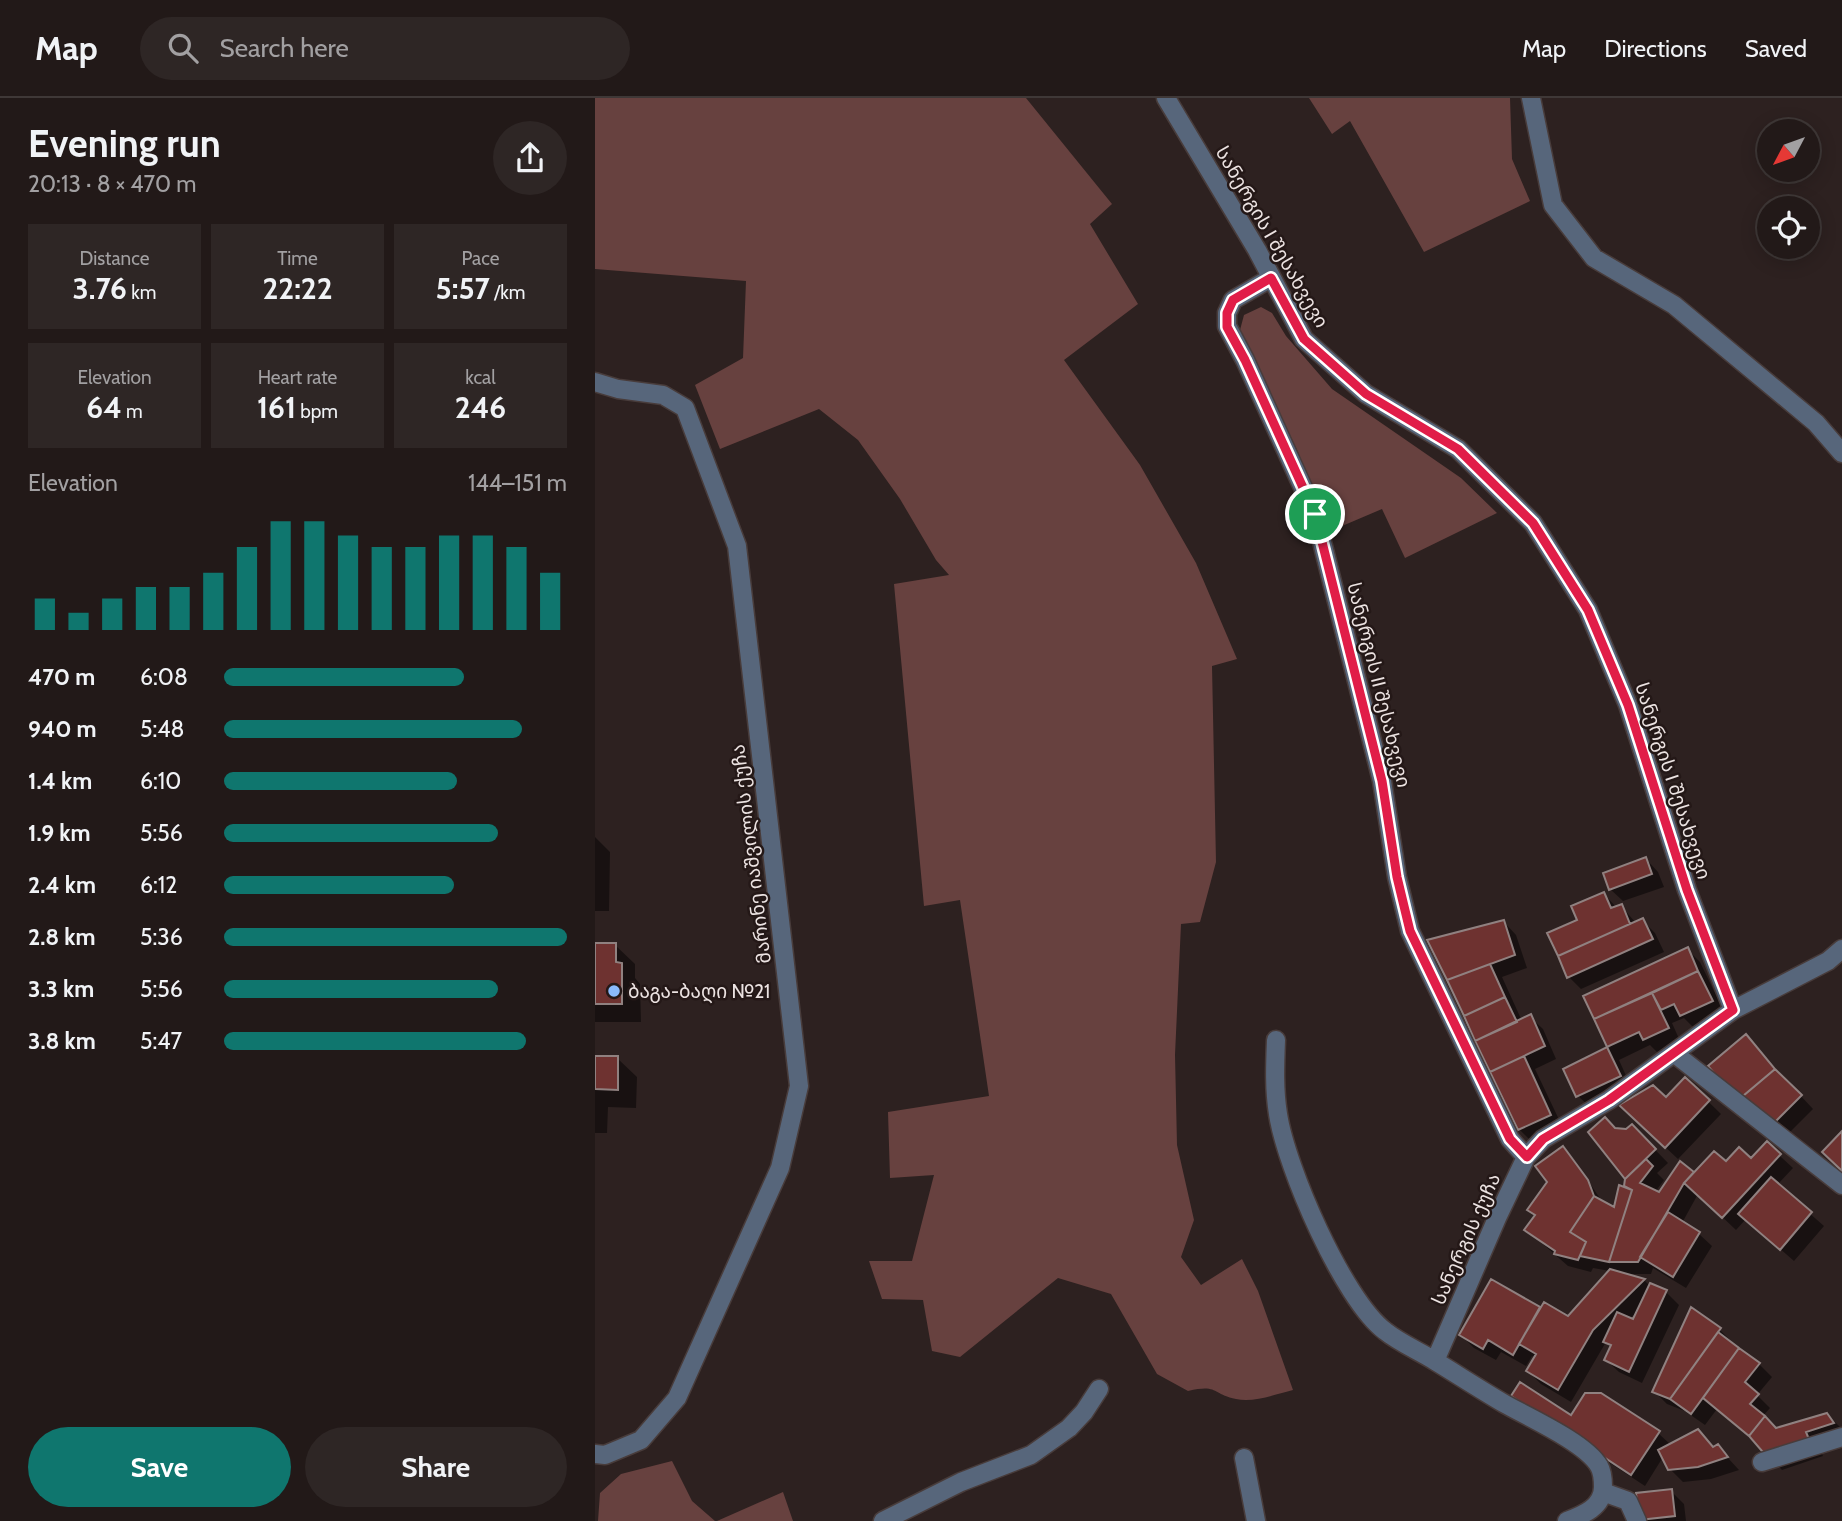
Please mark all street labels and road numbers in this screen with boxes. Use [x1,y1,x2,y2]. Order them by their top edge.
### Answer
street label: სანერგის I შესახვევი [1211,142,1333,332]
street label: სანერგის II შესახვევი [1342,580,1416,790]
street label: სანერგის I შესახვევი [1630,680,1716,882]
street label: მარინე იაშვილის ქუჩა [726,743,777,965]
street label: სანერგის ქუჩა [1427,1170,1505,1308]

